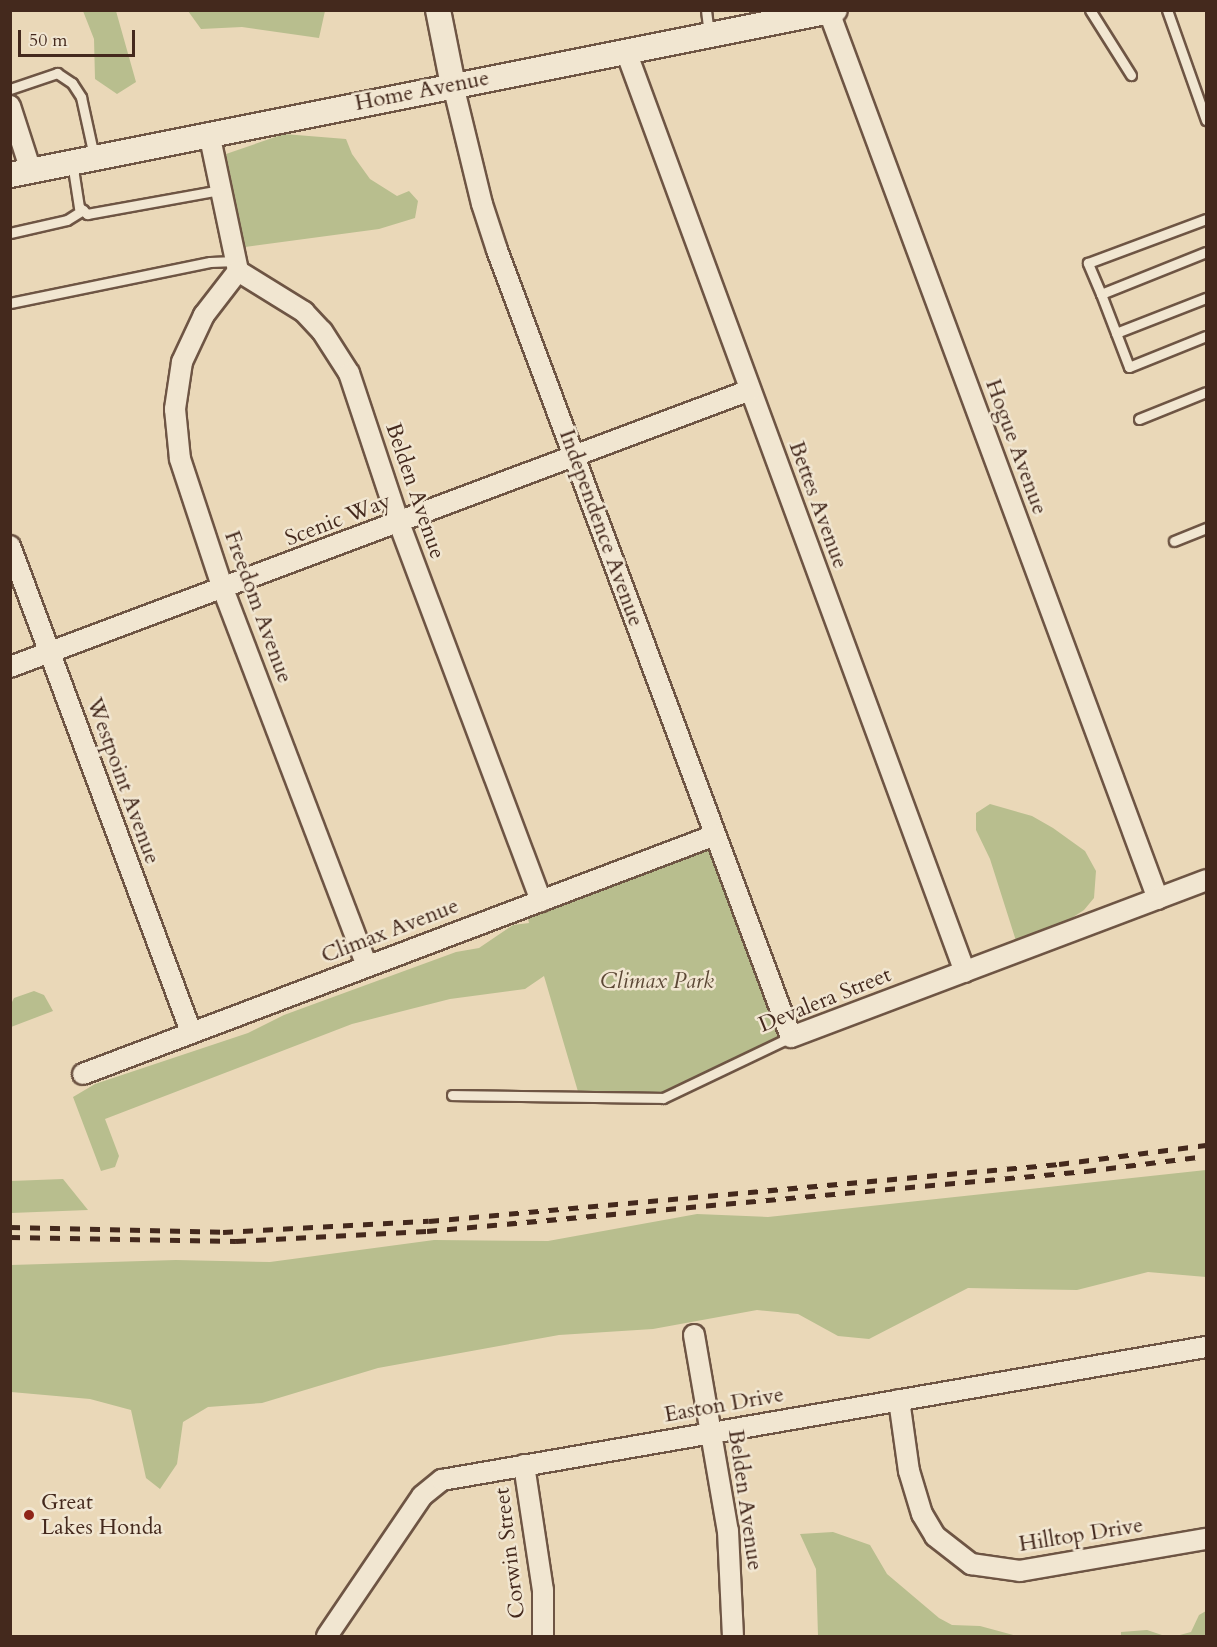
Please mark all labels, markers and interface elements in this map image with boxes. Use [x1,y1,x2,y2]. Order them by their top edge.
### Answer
scale bar [21,18,138,56]
text: 50 m [29,28,68,53]
street label: Home Avenue [353,65,491,117]
street label: Hogue Avenue [979,376,1053,518]
street label: Belden Avenue [379,420,451,562]
street label: Independence Avenue [553,426,649,630]
street label: Bettes Avenue [783,438,853,572]
street label: Scenic Way [281,488,395,552]
street label: Freedom Avenue [218,527,298,687]
street label: Westpoint Avenue [81,694,165,868]
street label: Climax Avenue [318,893,462,969]
street label: Devalera Street [755,961,895,1039]
park label: Climax Park [600,969,714,995]
street label: Easton Drive [662,1382,786,1428]
street label: Belden Avenue [722,1428,768,1572]
street label: Corwin Street [489,1486,531,1620]
place label: Great Lakes Honda [41,1489,163,1540]
marker: Great Lakes Honda [22,1508,36,1522]
street label: Hilltop Drive [1017,1512,1145,1558]

